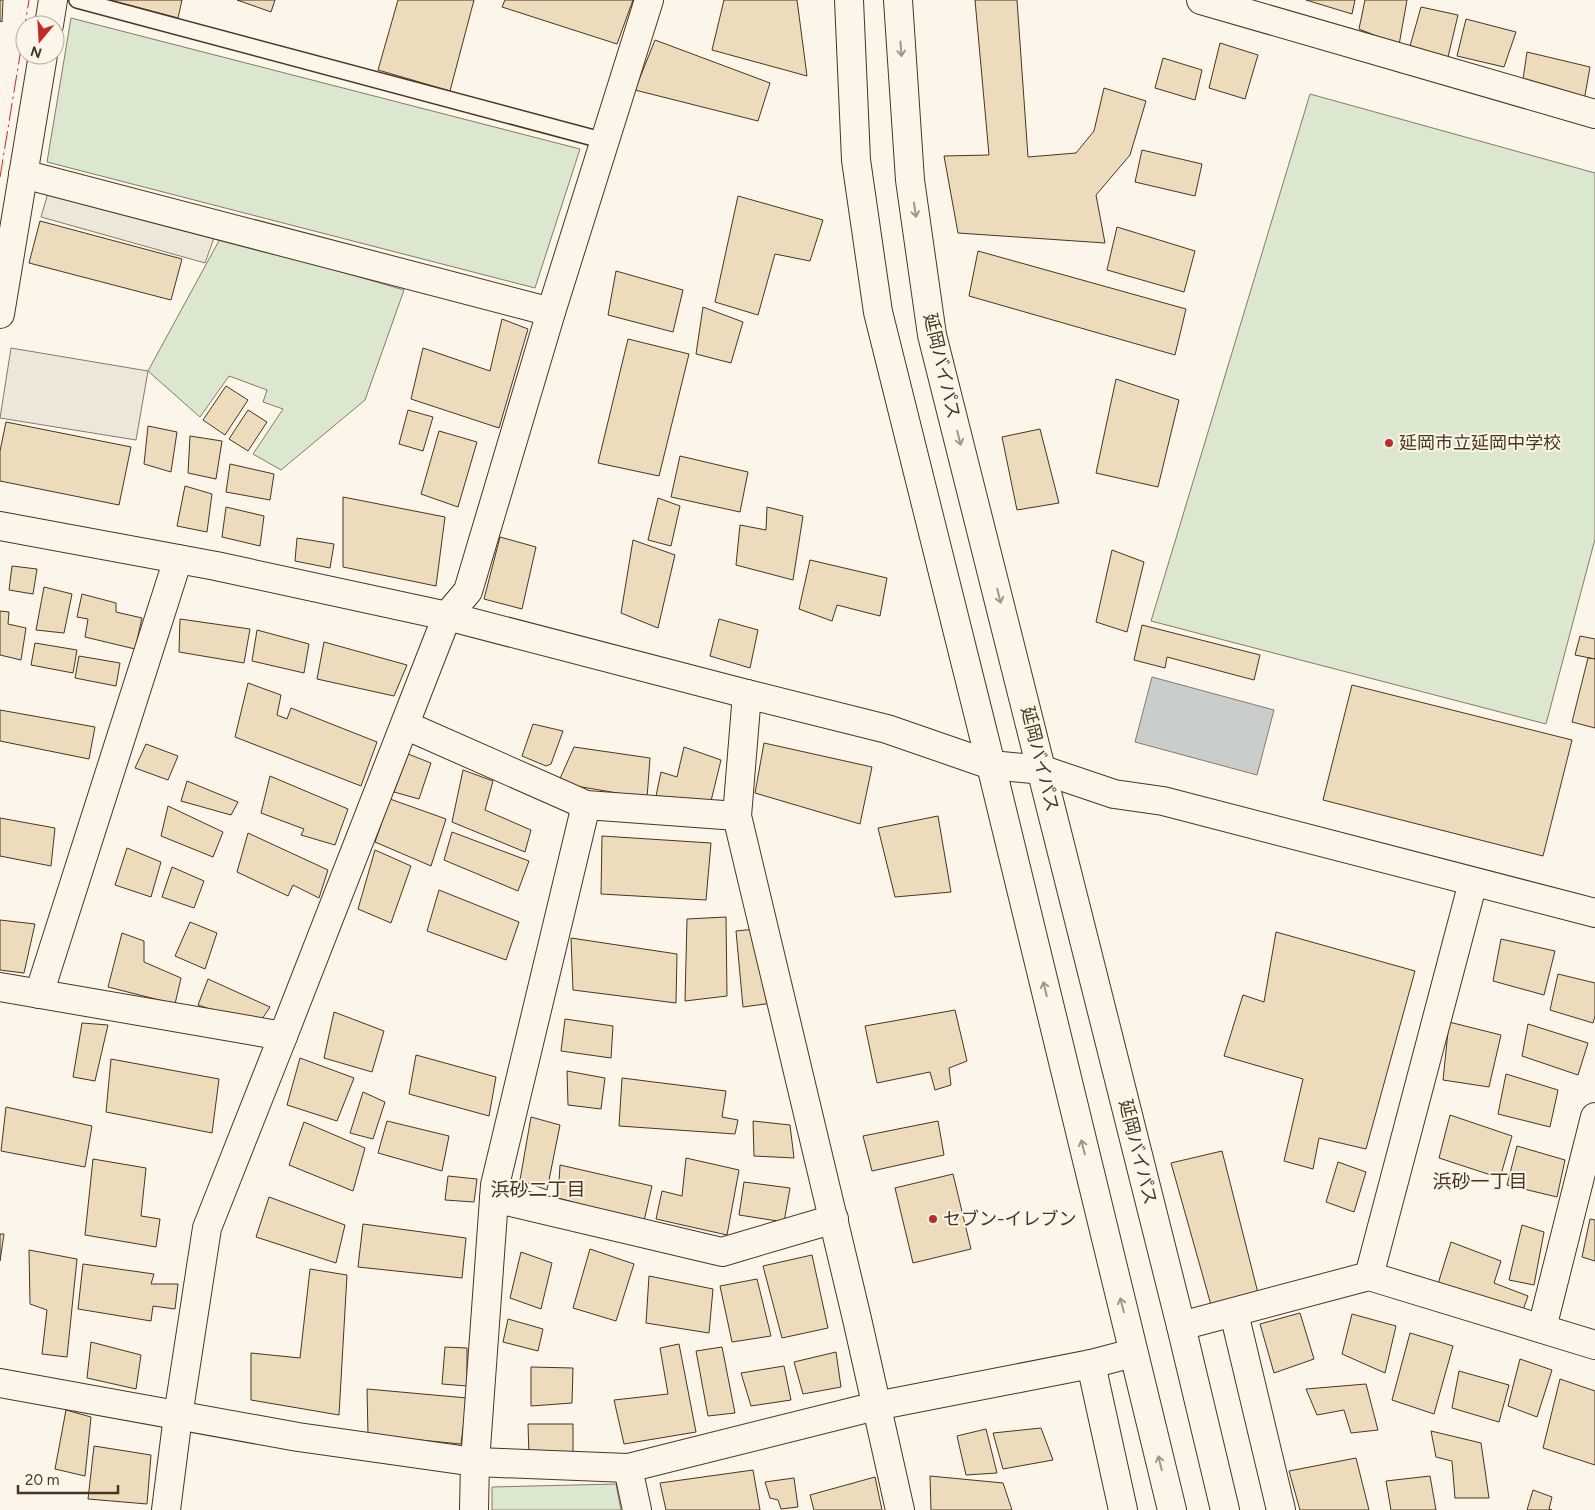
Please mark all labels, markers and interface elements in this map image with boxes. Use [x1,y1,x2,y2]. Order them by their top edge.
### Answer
north arrow [15,15,65,65]
one-way arrow [896,40,906,56]
text: N [28,42,44,62]
one-way arrow [910,202,920,218]
street label: 延岡バイパス [919,311,965,421]
one-way arrow [954,430,964,446]
place label: 延岡市立延岡中学校 [1399,432,1561,454]
marker: 延岡市立延岡中学校 [1383,437,1395,449]
one-way arrow [994,588,1004,604]
street label: 延岡バイパス [1016,704,1064,814]
one-way arrow [1040,982,1049,998]
street label: 延岡バイパス [1114,1097,1162,1207]
one-way arrow [1078,1139,1087,1155]
district label: 浜砂一丁目 [1432,1170,1528,1193]
district label: 浜砂二丁目 [490,1178,586,1201]
place label: セブン-イレブン [943,1208,1077,1230]
marker: セブン-イレブン [927,1213,939,1225]
one-way arrow [1117,1297,1126,1313]
one-way arrow [1155,1455,1165,1471]
scale bar [18,1462,118,1494]
text: 20 m [25,1471,59,1489]

